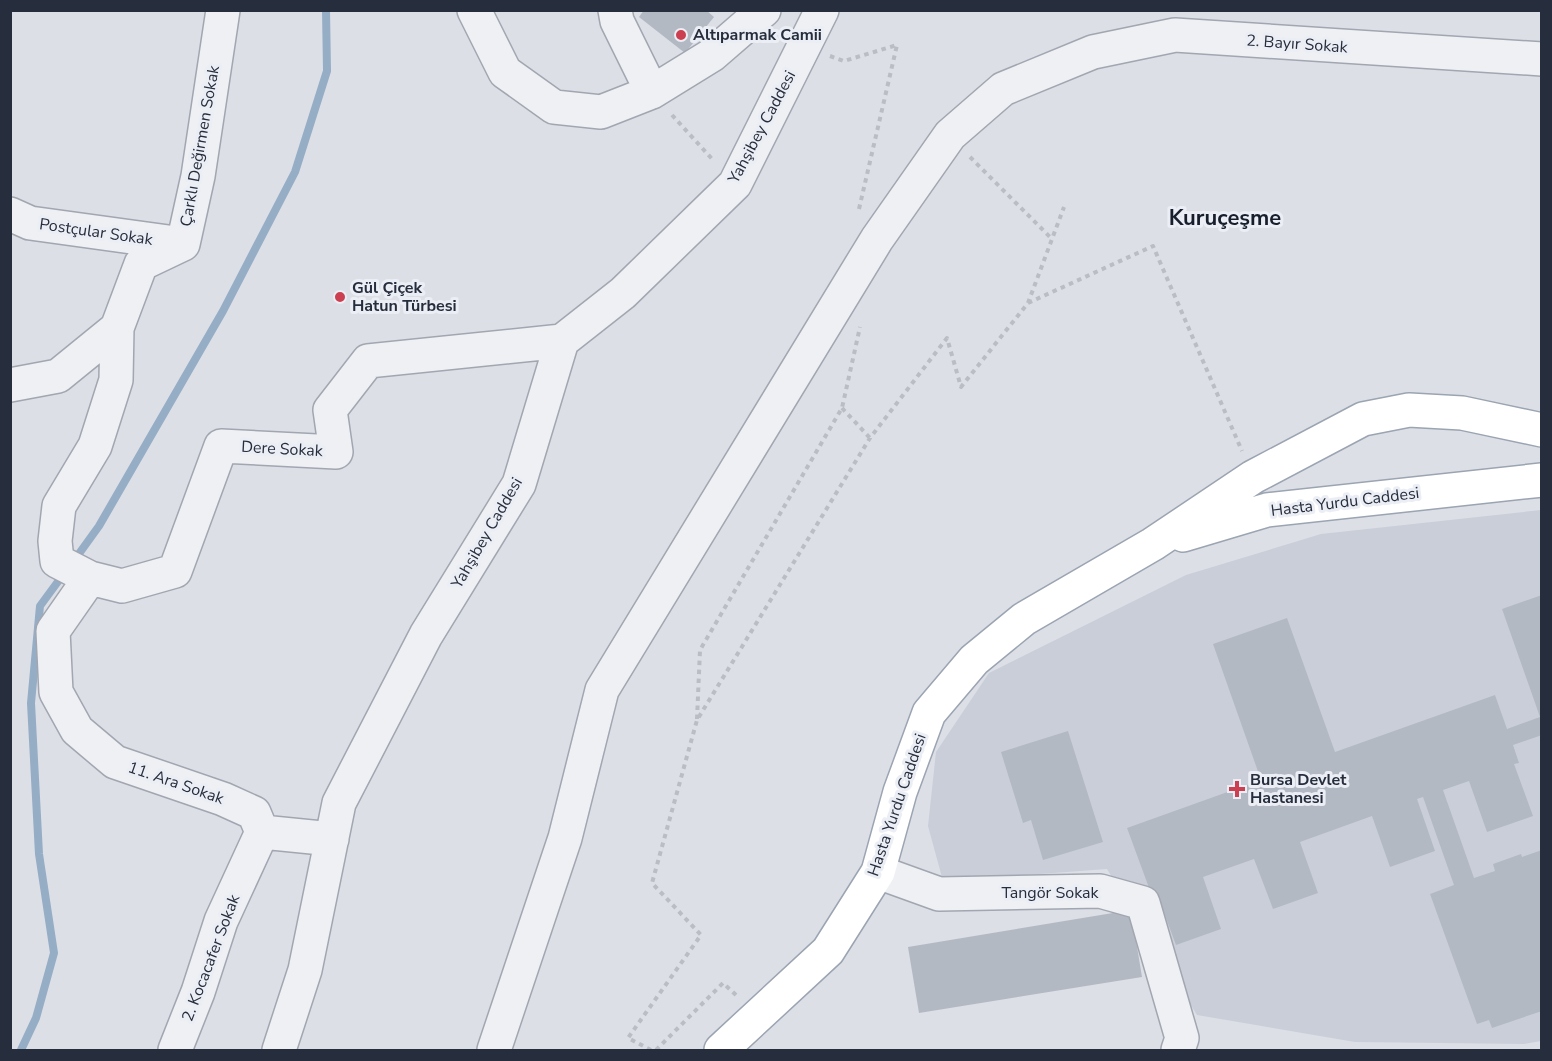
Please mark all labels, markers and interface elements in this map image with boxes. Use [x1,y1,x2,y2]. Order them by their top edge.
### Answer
place label: Altıparmak Camii [693,24,822,46]
marker: Altıparmak Camii [674,28,688,42]
street label: 2. Bayır Sokak [1246,29,1349,59]
street label: Çarklı Değirmen Sokak [175,63,225,228]
street label: Yahşibey Caddesi [722,67,801,188]
district label: Kuruçeşme [1169,203,1281,233]
street label: Postçular Sokak [38,213,155,251]
place label: Gül Çiçek Hatun Türbesi [352,277,457,317]
marker: Gül Çiçek Hatun Türbesi [333,290,347,304]
street label: Dere Sokak [241,436,324,462]
street label: Yahşibey Caddesi [446,473,528,593]
street label: Hasta Yurdu Caddesi [1270,482,1420,522]
street label: Hasta Yurdu Caddesi [862,731,932,879]
street label: 11. Ara Sokak [125,756,228,810]
place label: Bursa Devlet Hastanesi [1250,769,1347,809]
marker: Bursa Devlet Hastanesi [1228,780,1246,798]
street label: Tangör Sokak [1001,882,1100,904]
street label: 2. Kocacafer Sokak [177,890,246,1025]

